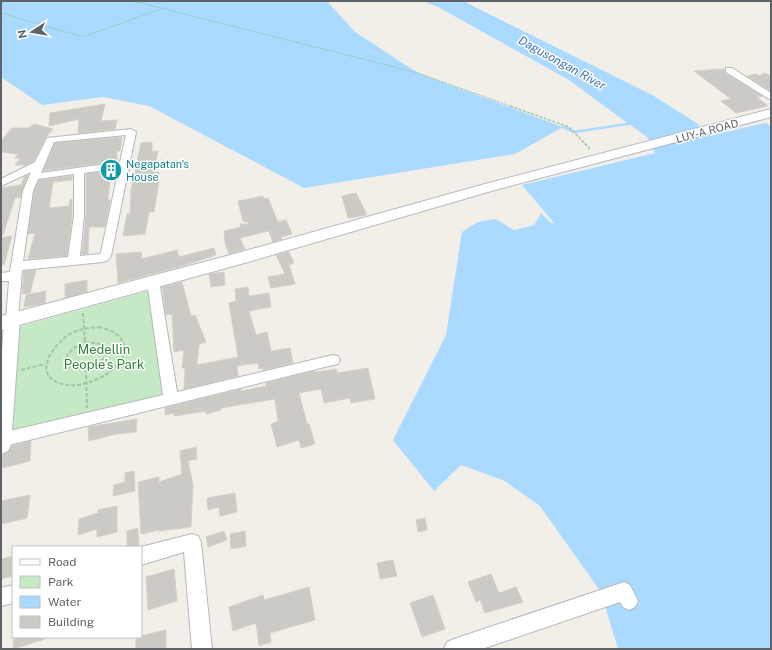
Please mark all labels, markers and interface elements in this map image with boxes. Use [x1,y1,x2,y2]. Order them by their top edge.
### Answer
north arrow [12,12,52,52]
text: N [15,29,29,40]
water label: Dagusongan River [516,33,608,93]
street label: LUY-A ROAD [674,117,740,145]
building icon: Negapatan's House [98,157,124,183]
place label: Negapatan's House [126,158,189,183]
park label: Medellin People's Park [64,342,144,372]
legend [12,546,142,638]
text: Road [48,555,76,569]
text: Park [48,575,74,589]
text: Water [48,595,82,609]
text: Building [48,615,94,629]

